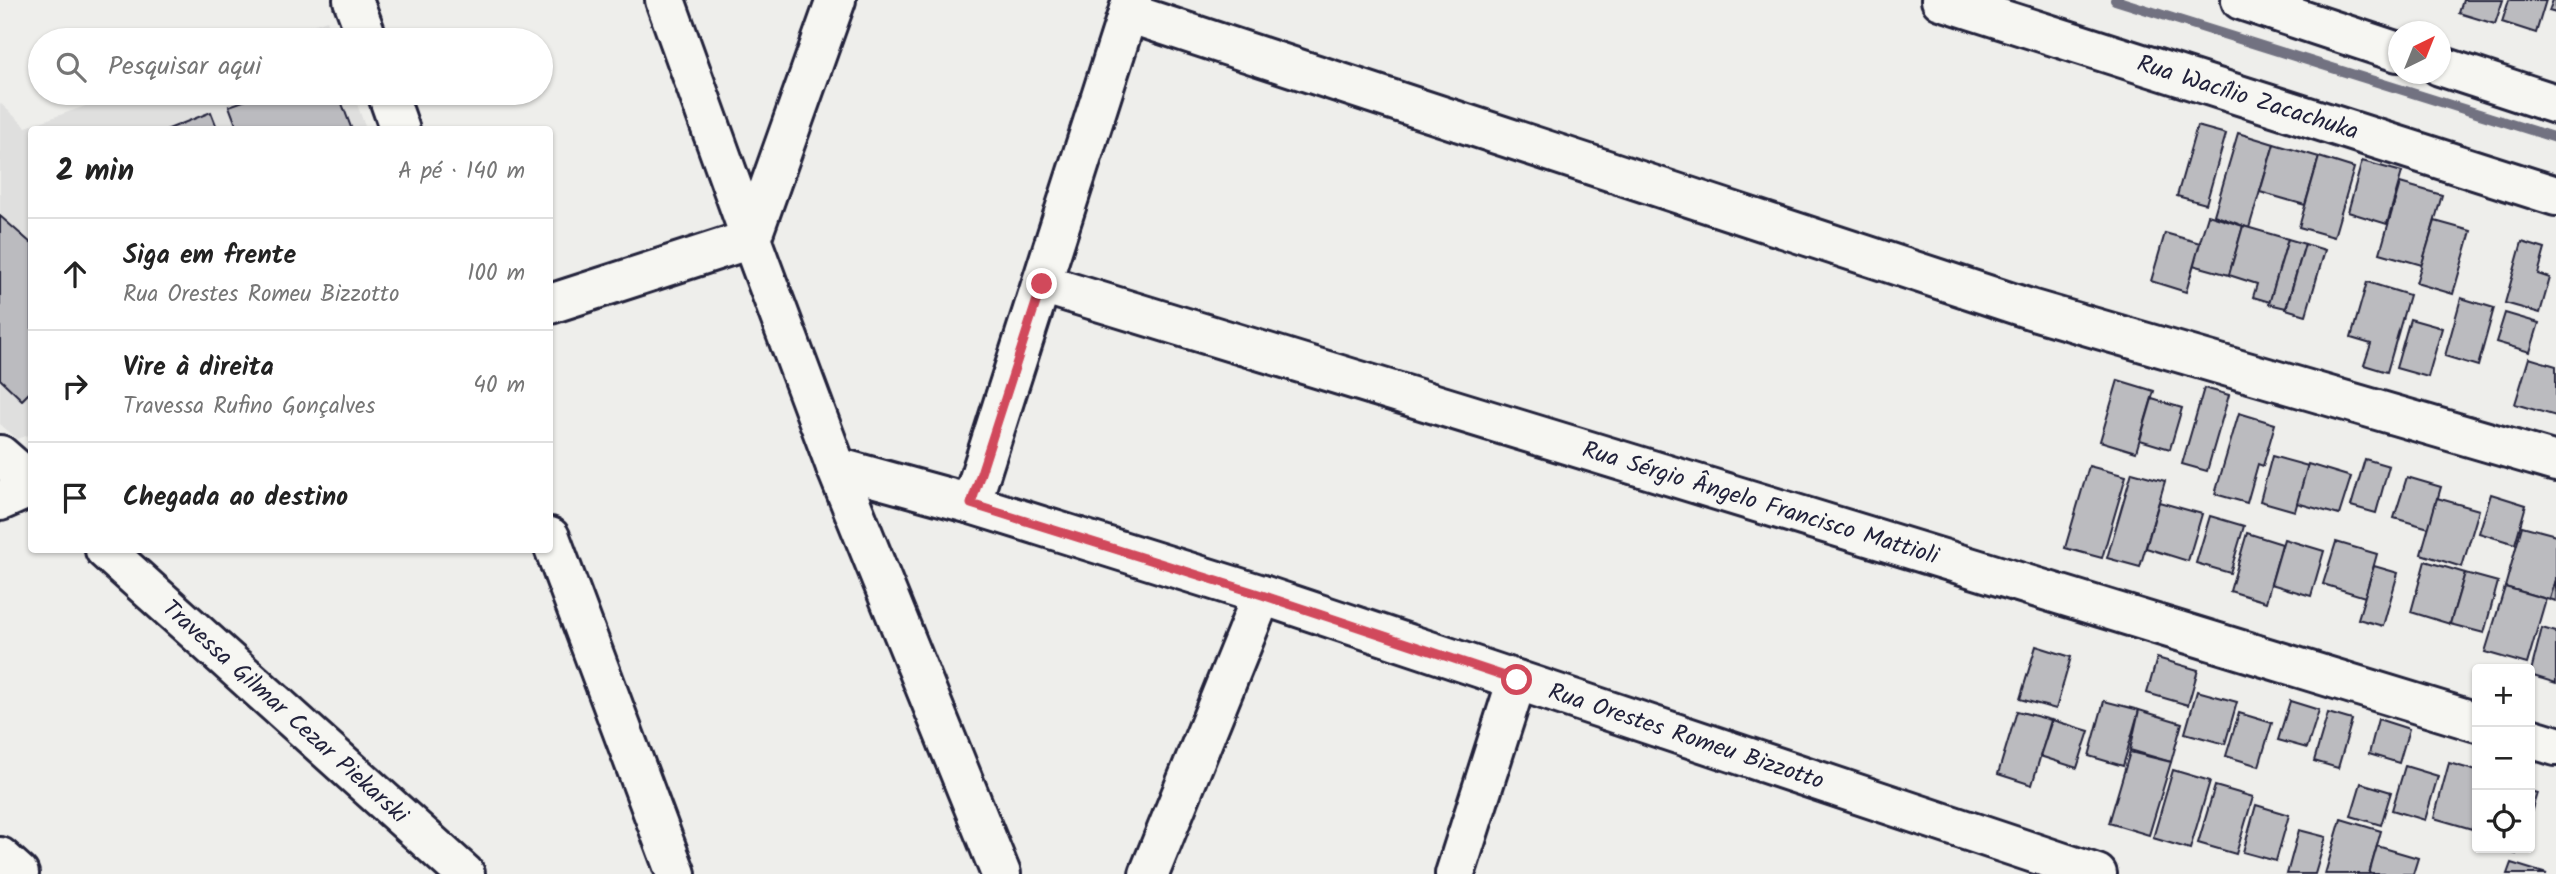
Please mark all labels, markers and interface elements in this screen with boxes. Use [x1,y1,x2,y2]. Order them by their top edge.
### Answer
north arrow [2388,21,2451,84]
search box [28,28,553,105]
street label: Rua Wacílio Zacachuka [2132,44,2364,151]
text: Pesquisar aqui [108,46,261,88]
icon: search [52,48,90,86]
text: 2 min [56,148,134,196]
text: A pé · 140 m [398,154,525,190]
text: Siga em frente [123,235,296,277]
icon: ahead [56,255,94,293]
text: 100 m [467,256,525,292]
route end [1026,268,1057,299]
text: Rua Orestes Romeu Bizzotto [123,277,399,313]
text: Vire à direita [123,347,274,389]
icon: right [56,367,94,405]
text: 40 m [473,368,525,404]
text: Travessa Rufino Gonçalves [123,389,375,425]
street label: Rua Sérgio Ângelo Francisco Mattioli [1577,430,1944,576]
text: Chegada ao destino [123,477,348,519]
icon: arrive [56,479,94,517]
street label: Travessa Gilmar Cezar Piekarski [153,590,418,834]
route start [1501,664,1532,695]
map controls [2472,664,2535,853]
button: + [2472,664,2535,727]
street label: Rua Orestes Romeu Bizzotto [1543,672,1829,801]
button: − [2472,727,2535,790]
button: locate [2472,790,2535,853]

